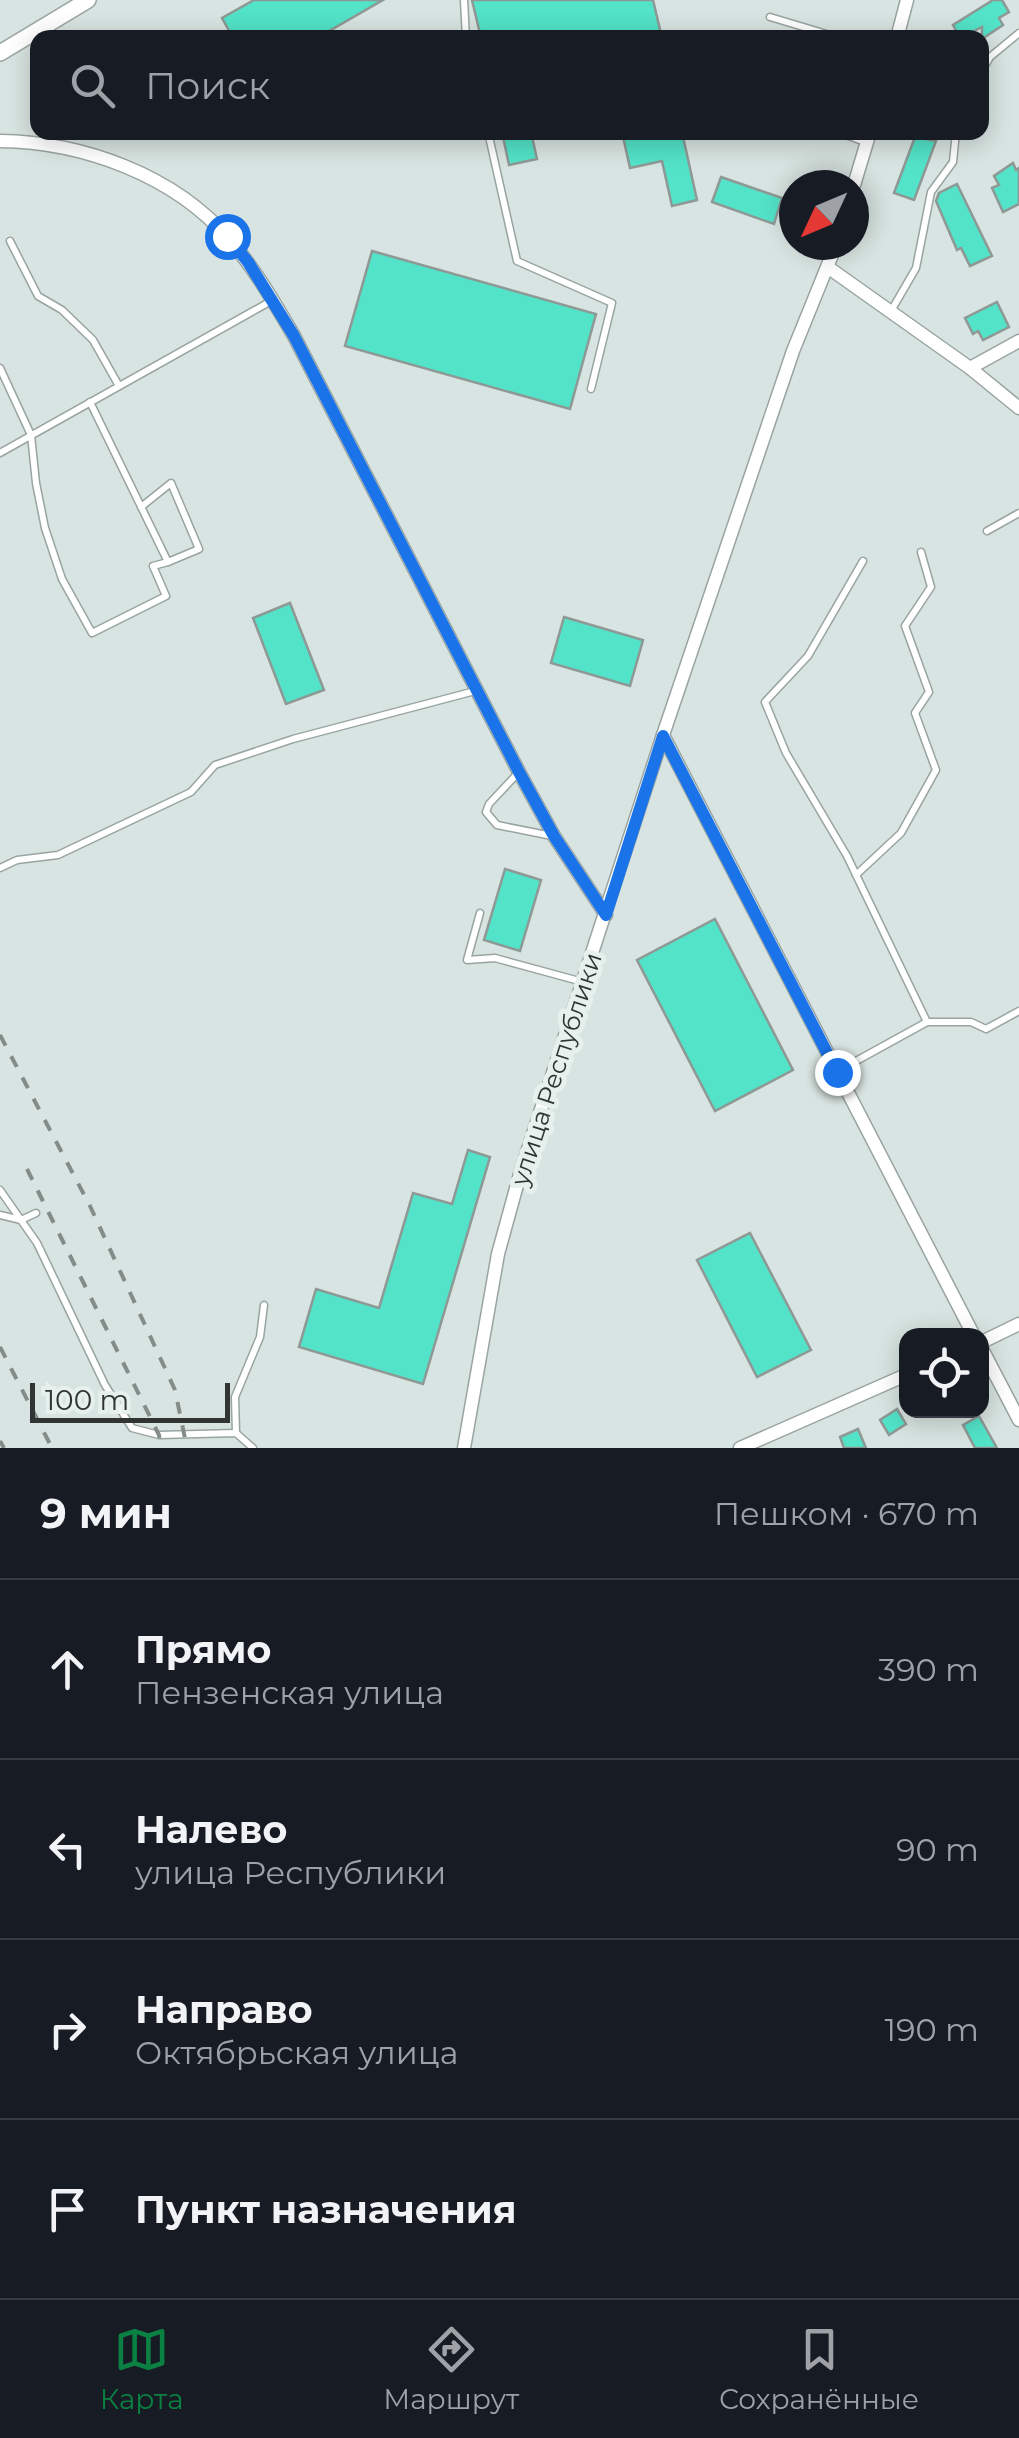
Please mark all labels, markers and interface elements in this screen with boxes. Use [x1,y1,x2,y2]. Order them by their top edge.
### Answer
search box [30,30,989,140]
icon: search [65,58,120,113]
text: Поиск [145,62,270,109]
north arrow [779,170,869,260]
route start [205,214,251,260]
street label: улица Республики [504,949,608,1190]
route end [815,1050,861,1096]
map controls [899,1328,989,1418]
button: locate [899,1328,989,1418]
scale bar [30,1378,230,1422]
text: 100 m [45,1383,129,1417]
text: 9 мин [40,1487,172,1539]
text: Пешком · 670 m [714,1494,979,1533]
text: Прямо [135,1626,271,1673]
icon: ahead [40,1642,95,1697]
text: 390 m [878,1650,979,1689]
text: Пензенская улица [135,1673,444,1712]
text: Налево [135,1806,287,1853]
icon: left [40,1822,95,1877]
text: 90 m [896,1830,979,1869]
text: улица Республики [135,1853,446,1892]
text: Направо [135,1986,313,2033]
icon: right [40,2002,95,2057]
text: 190 m [884,2010,979,2049]
text: Октябрьская улица [135,2033,458,2072]
icon: arrive [40,2182,95,2237]
text: Пункт назначения [135,2186,517,2233]
tab: Карта [100,2322,184,2416]
tab: Маршрут [383,2322,519,2416]
tab: Сохранённые [719,2322,919,2416]

